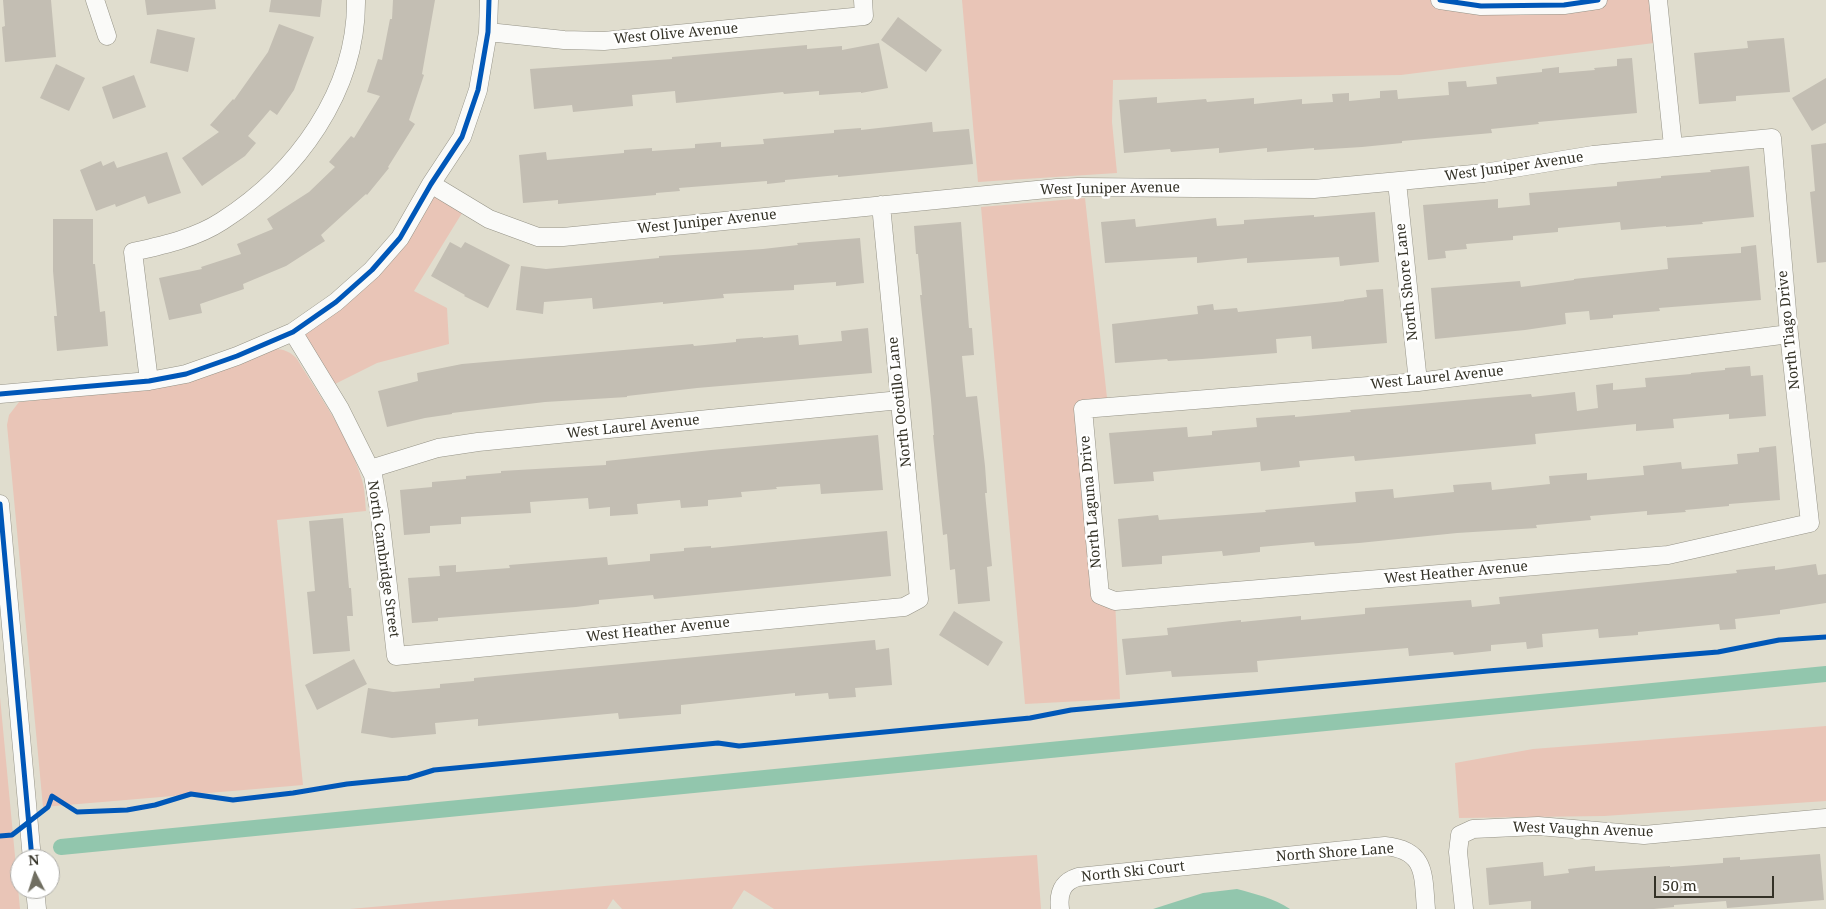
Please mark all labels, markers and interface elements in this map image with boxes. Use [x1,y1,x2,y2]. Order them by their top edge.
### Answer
street label: West Olive Avenue [613,20,739,48]
street label: West Juniper Avenue [1444,149,1584,185]
street label: West Juniper Avenue [1040,179,1180,199]
street label: West Juniper Avenue [637,206,777,238]
street label: North Shore Lane [1392,222,1422,342]
street label: North Tiago Drive [1774,270,1804,390]
street label: North Ocotillo Lane [885,336,915,468]
street label: West Laurel Avenue [1370,363,1504,393]
street label: West Laurel Avenue [566,412,700,442]
street label: North Laguna Drive [1077,435,1105,569]
street label: North Cambridge Street [364,479,402,639]
street label: West Heather Avenue [1383,558,1529,588]
street label: West Heather Avenue [585,614,731,646]
street label: West Vaughn Avenue [1512,819,1654,841]
street label: North Shore Lane [1275,840,1395,866]
north arrow [10,849,60,899]
text: N [27,850,40,870]
street label: North Ski Court [1080,858,1186,886]
scale bar [1656,866,1776,898]
text: 50 m [1662,875,1697,895]

